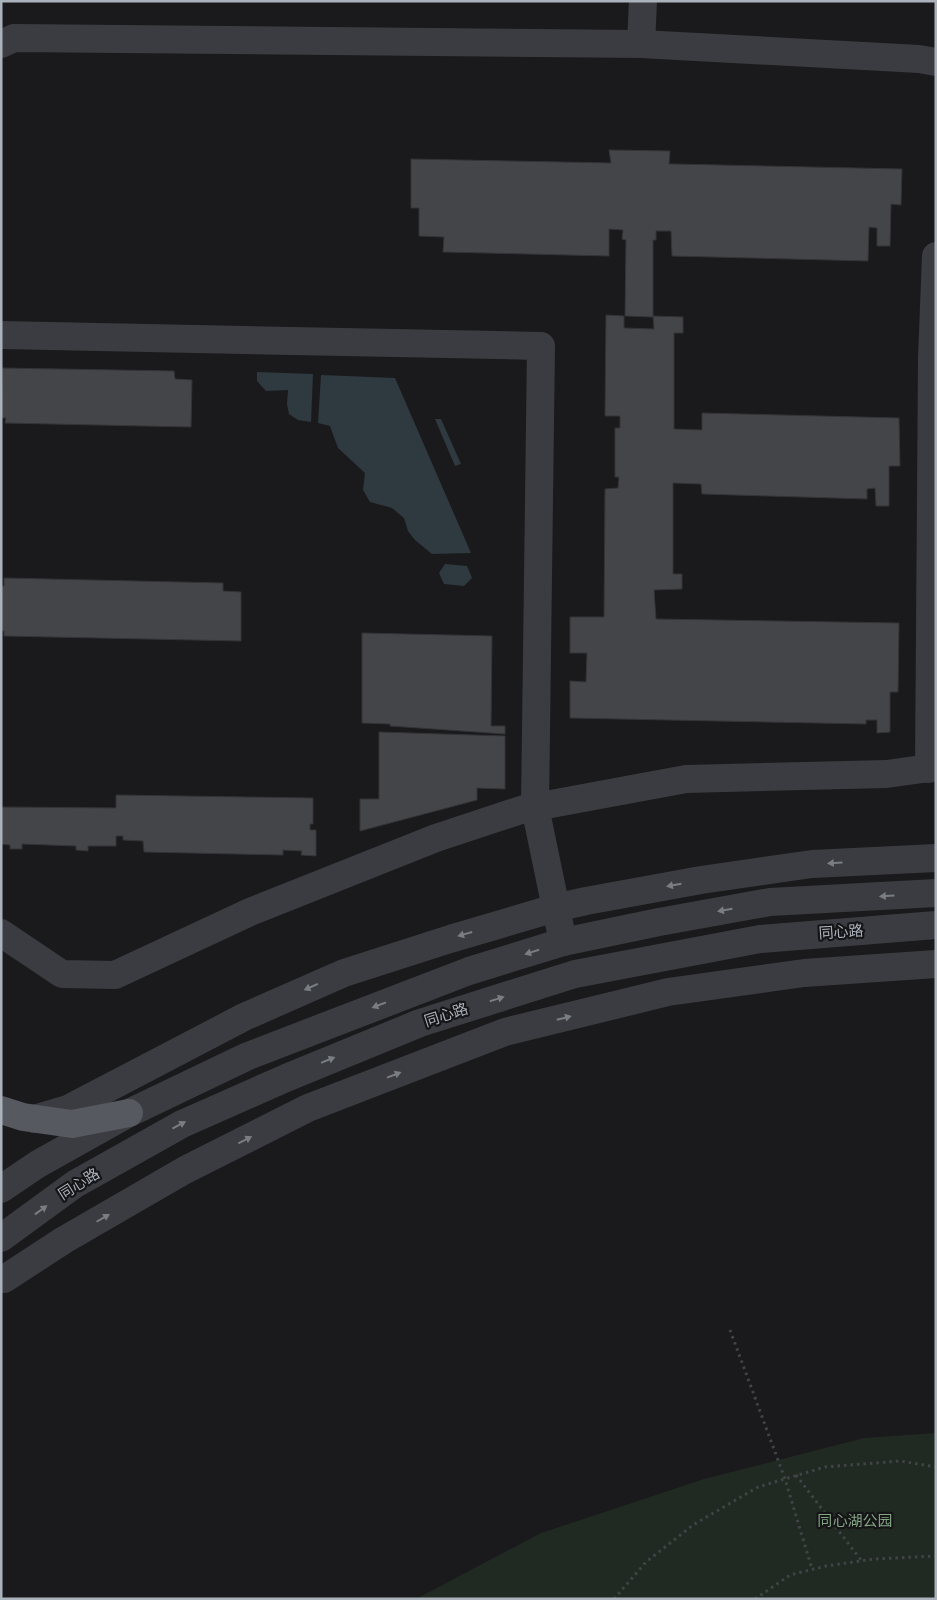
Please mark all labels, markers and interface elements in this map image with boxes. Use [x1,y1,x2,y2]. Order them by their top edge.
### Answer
one-way arrow [826,860,842,868]
one-way arrow [665,882,681,890]
one-way arrow [879,892,895,900]
one-way arrow [717,907,733,915]
street label: 同心路 [818,921,864,943]
one-way arrow [457,931,472,939]
one-way arrow [525,948,540,956]
one-way arrow [304,984,318,992]
one-way arrow [490,994,505,1002]
street label: 同心路 [422,999,470,1031]
one-way arrow [371,1001,386,1009]
one-way arrow [557,1014,572,1022]
one-way arrow [321,1056,335,1064]
one-way arrow [387,1071,402,1079]
one-way arrow [172,1121,187,1129]
one-way arrow [238,1136,252,1144]
street label: 同心路 [55,1164,103,1204]
one-way arrow [34,1205,47,1215]
one-way arrow [95,1214,110,1222]
park label: 同心湖公园 [817,1512,893,1530]

